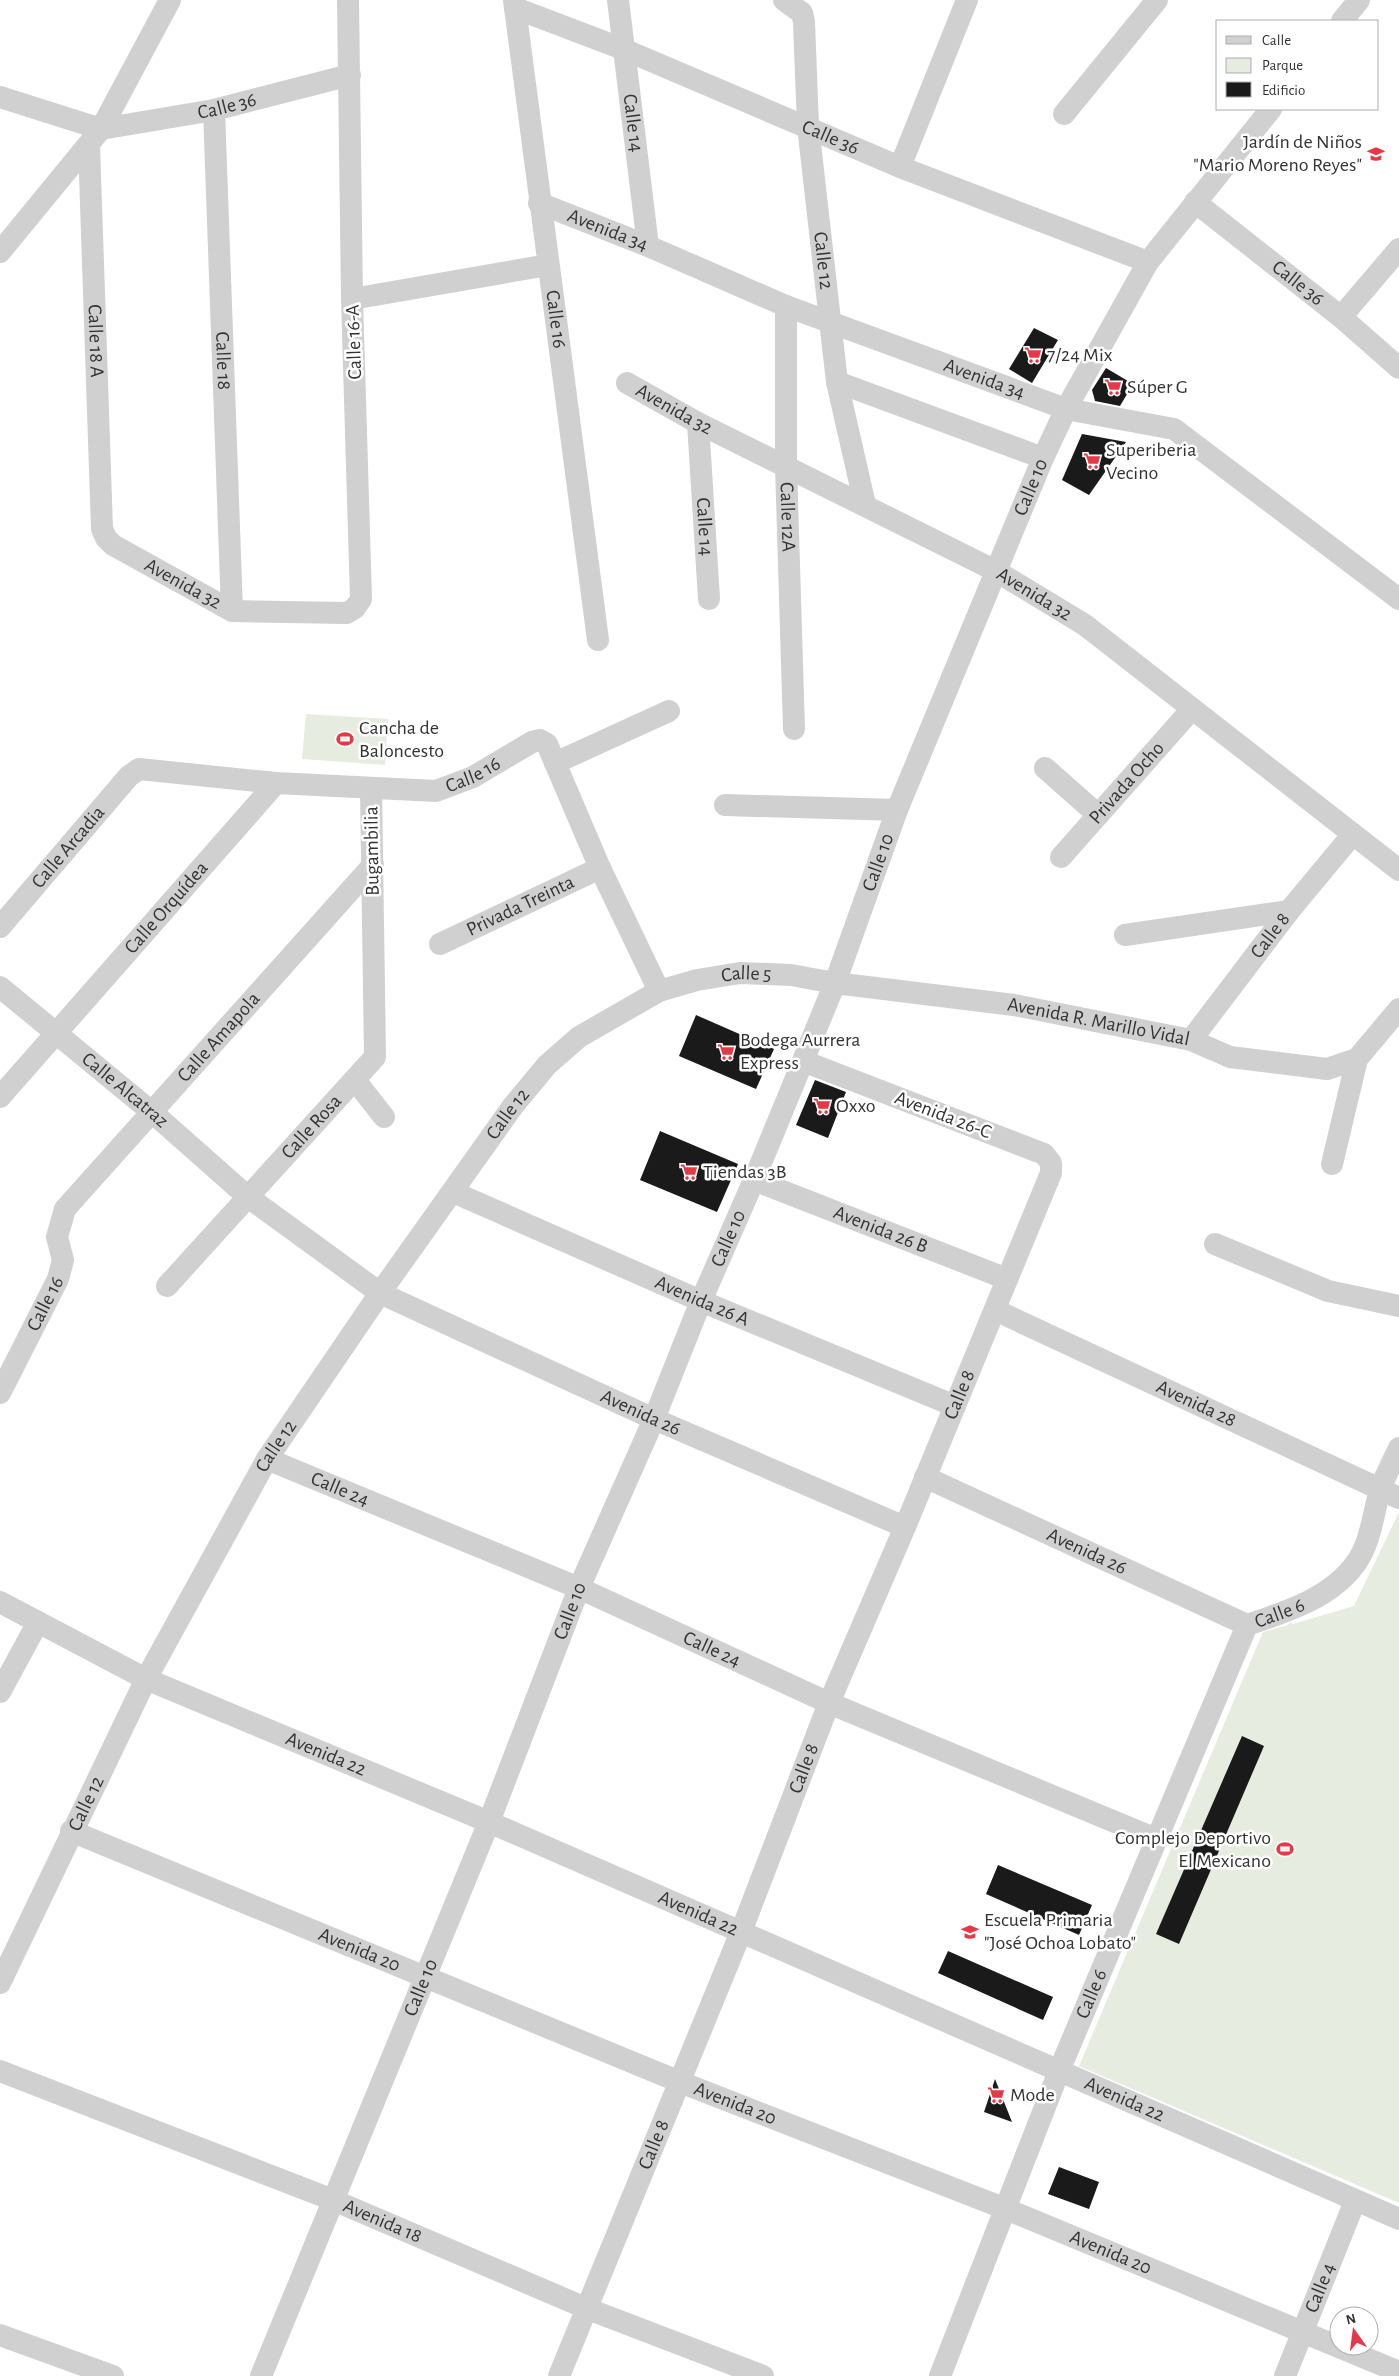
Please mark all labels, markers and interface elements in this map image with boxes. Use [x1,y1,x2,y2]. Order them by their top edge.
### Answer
legend [1216,20,1379,110]
text: Calle [1262,33,1291,48]
text: Parque [1262,58,1303,73]
text: Edificio [1262,83,1305,98]
street label: Calle 36 [196,90,258,123]
street label: Calle 14 [620,93,646,153]
street label: Calle 36 [799,116,862,158]
place label: Jardín de Niños "Mario Moreno Reyes" [1193,132,1362,175]
school or university icon: Jardín de Niños "Mario Moreno Reyes" [1366,144,1386,164]
street label: Avenida 34 [565,205,651,255]
street label: Calle 12 [810,231,836,291]
street label: Calle 36 [1268,257,1328,309]
street label: Calle 16 [542,289,570,350]
street label: Calle 18 A [84,304,107,378]
street label: Calle 16-A [343,304,365,380]
street label: Calle 18 [212,331,234,390]
supermarket icon: 7/24 Mix [1023,345,1043,365]
place label: 7/24 Mix [1047,345,1113,365]
street label: Avenida 34 [941,355,1027,403]
supermarket icon: Súper G [1103,377,1123,397]
place label: Súper G [1127,377,1188,397]
street label: Avenida 32 [633,380,715,438]
place label: Superiberia Vecino [1106,440,1196,483]
supermarket icon: Superiberia Vecino [1082,451,1102,471]
street label: Calle 10 [1010,456,1052,519]
street label: Calle 12A [776,482,799,553]
street label: Calle 14 [693,497,716,557]
street label: Avenida 32 [141,555,225,613]
street label: Avenida 32 [993,564,1075,625]
place label: Cancha de Baloncesto [359,718,444,761]
sports icon: Cancha de Baloncesto [335,729,355,749]
street label: Privada Ocho [1085,738,1168,828]
street label: Calle 16 [443,753,504,796]
street label: Calle Arcadia [28,802,109,892]
street label: Bugambilia [361,806,383,896]
street label: Calle 10 [859,831,898,894]
street label: Calle Orquídea [121,858,212,958]
street label: Privada Treinta [463,872,577,940]
street label: Calle 8 [1247,909,1294,962]
street label: Calle 5 [720,963,772,986]
street label: Calle Amapola [174,988,264,1086]
street label: Avenida R. Marillo Vidal [1006,994,1191,1049]
place label: Bodega Aurrera Express [740,1030,861,1073]
supermarket icon: Bodega Aurrera Express [716,1042,736,1062]
street label: Calle Alcatraz [78,1049,172,1131]
street label: Calle 12 [482,1085,533,1143]
street label: Avenida 26-C [892,1087,994,1143]
street label: Calle Rosa [278,1091,346,1163]
supermarket icon: Oxxo [812,1096,832,1116]
place label: Oxxo [836,1096,876,1116]
supermarket icon: Tiendas 3B [679,1162,699,1182]
place label: Tiendas 3B [703,1162,786,1182]
street label: Avenida 26 B [831,1202,931,1257]
street label: Calle 10 [707,1207,750,1270]
street label: Avenida 26 A [652,1272,753,1330]
street label: Calle 16 [23,1273,68,1334]
street label: Calle 8 [940,1367,979,1422]
street label: Avenida 28 [1153,1377,1239,1431]
street label: Avenida 26 [598,1386,683,1439]
street label: Calle 12 [252,1416,300,1476]
street label: Calle 24 [308,1468,372,1510]
street label: Avenida 26 [1044,1524,1130,1578]
street label: Calle 10 [550,1580,590,1643]
street label: Calle 6 [1252,1595,1308,1632]
street label: Calle 24 [680,1627,744,1671]
street label: Avenida 22 [283,1728,369,1780]
street label: Calle 8 [785,1741,822,1796]
street label: Calle 12 [65,1773,108,1834]
place label: Complejo Deportivo El Mexicano [1115,1828,1271,1871]
sports icon: Complejo Deportivo El Mexicano [1275,1839,1295,1859]
street label: Avenida 22 [655,1887,741,1939]
place label: Escuela Primaria "José Ochoa Lobato" [984,1910,1136,1953]
school or university icon: Escuela Primaria "José Ochoa Lobato" [960,1922,980,1942]
street label: Avenida 20 [316,1924,403,1976]
street label: Calle 10 [400,1956,441,2019]
street label: Calle 6 [1072,1966,1111,2022]
street label: Avenida 22 [1082,2073,1167,2125]
street label: Avenida 20 [691,2079,779,2129]
supermarket icon: Mode [986,2085,1006,2105]
place label: Mode [1010,2085,1055,2105]
street label: Calle 8 [635,2117,673,2172]
street label: Avenida 18 [340,2196,425,2247]
street label: Avenida 20 [1067,2227,1155,2278]
street label: Calle 4 [1301,2260,1339,2316]
north arrow [1329,2306,1379,2356]
text: N [1345,2311,1358,2327]

